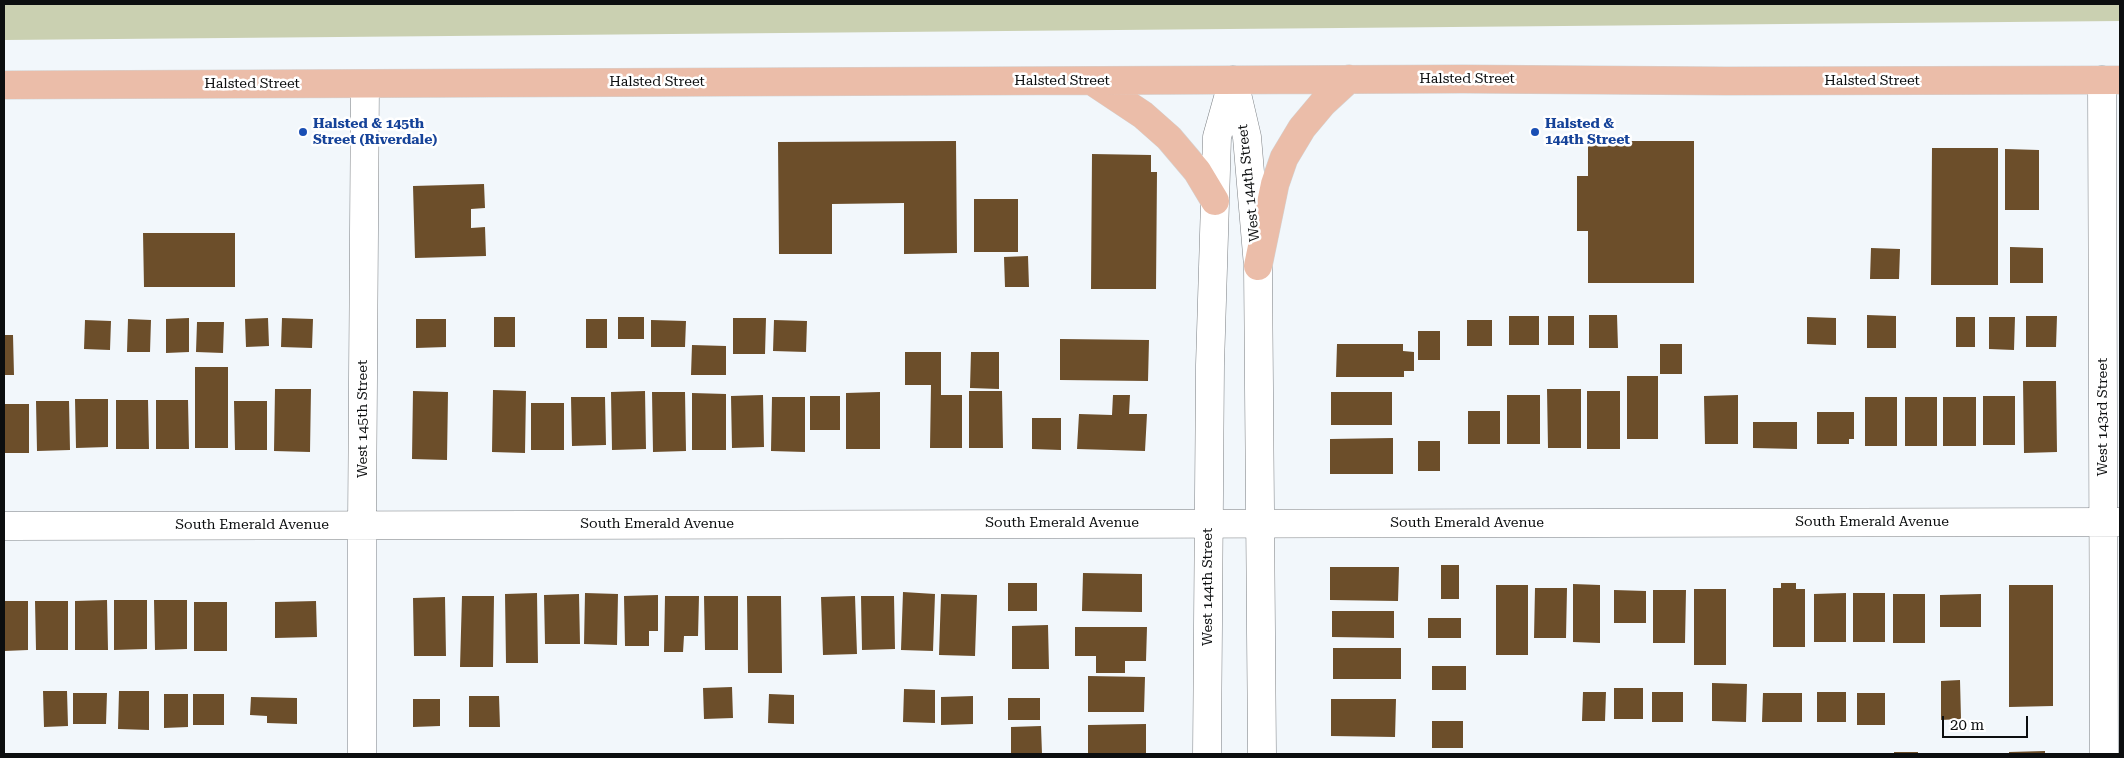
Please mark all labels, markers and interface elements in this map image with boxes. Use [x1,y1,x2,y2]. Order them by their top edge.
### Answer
street label: Halsted Street [1419,71,1515,87]
street label: Halsted Street [1014,73,1110,89]
street label: Halsted Street [1824,73,1920,89]
street label: Halsted Street [609,74,705,90]
street label: Halsted Street [204,76,300,92]
place label: Halsted & 145th Street (Riverdale) [313,116,437,148]
place label: Halsted & 144th Street [1545,116,1630,148]
street label: West 144th Street [1234,123,1264,243]
marker: Halsted & 145th Street (Riverdale) [297,126,309,138]
marker: Halsted & 144th Street [1529,126,1541,138]
street label: West 143rd Street [2095,358,2111,476]
street label: West 145th Street [355,360,371,478]
street label: South Emerald Avenue [1795,514,1949,530]
street label: South Emerald Avenue [985,515,1139,531]
street label: South Emerald Avenue [1390,515,1544,531]
street label: South Emerald Avenue [580,516,734,532]
street label: South Emerald Avenue [175,517,329,533]
street label: West 144th Street [1200,528,1216,646]
scale bar [1944,706,2030,738]
text: 20 m [1950,716,1984,734]

